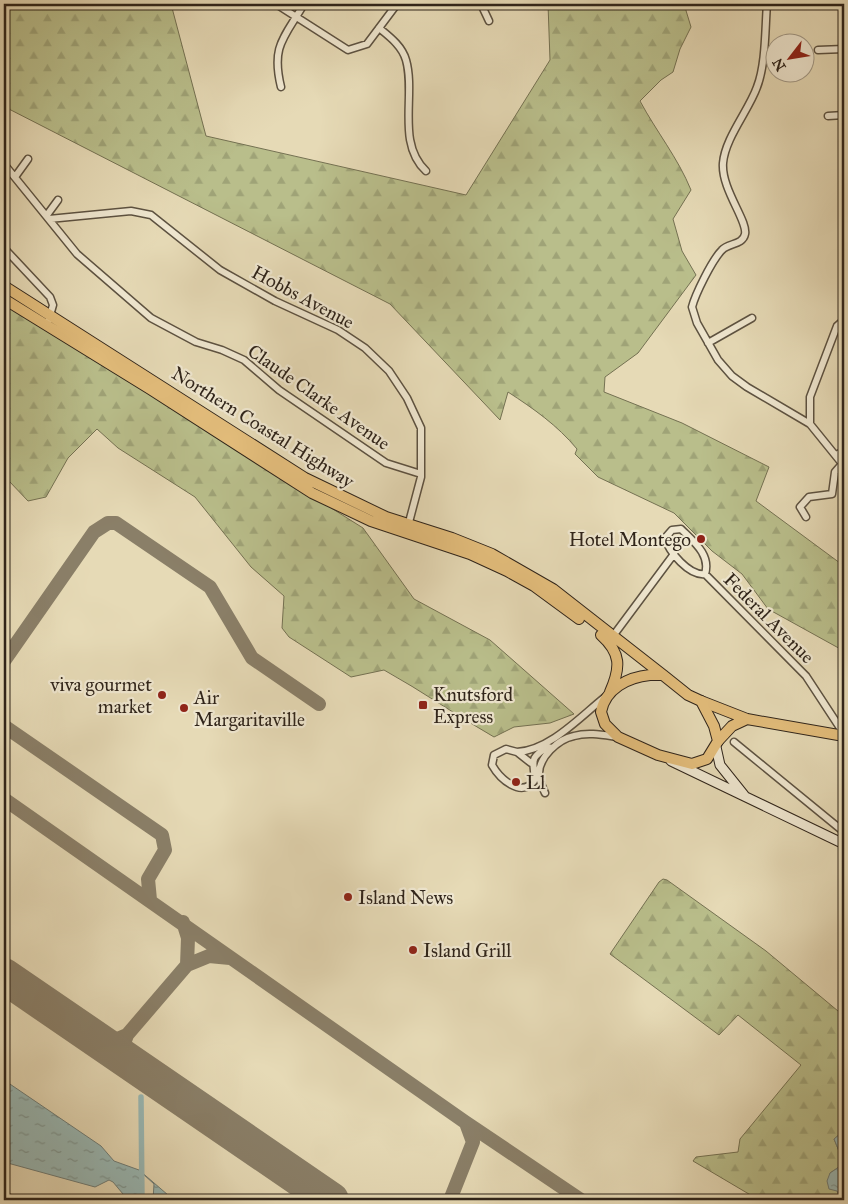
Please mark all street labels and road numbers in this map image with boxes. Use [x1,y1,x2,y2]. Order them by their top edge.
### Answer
street label: Hobbs Avenue [248,260,358,334]
street label: Claude Clarke Avenue [243,339,395,455]
street label: Northern Coastal Highway [167,361,359,494]
street label: Federal Avenue [719,568,819,668]

